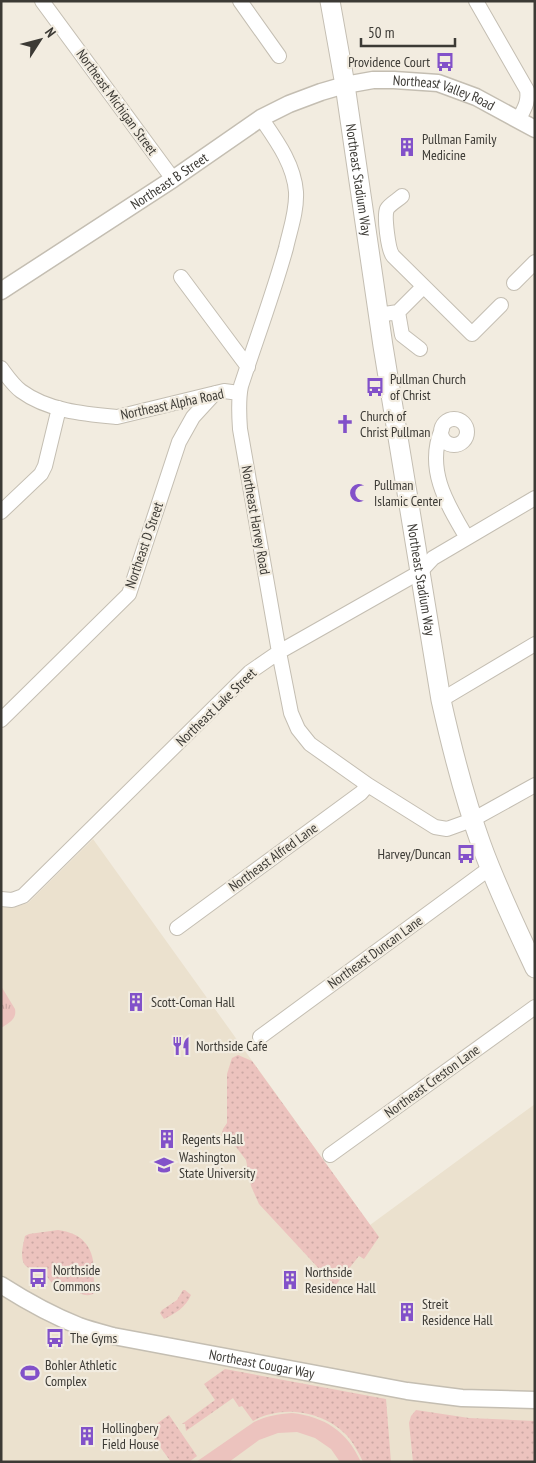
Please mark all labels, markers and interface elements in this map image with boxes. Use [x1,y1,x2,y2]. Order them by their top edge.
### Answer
north arrow [15,15,65,65]
scale bar [361,15,455,47]
text: 50 m [368,23,394,42]
text: N [41,24,60,41]
street label: Northeast Michigan Street [73,46,162,159]
bus stop icon: Providence Court [434,51,456,73]
place label: Providence Court [348,53,430,71]
street label: Northeast Valley Road [392,71,498,114]
street label: Northeast Stadium Way [342,122,376,238]
place label: Pullman Family Medicine [422,130,497,164]
building icon: Pullman Family Medicine [396,136,418,158]
street label: Northeast B Street [127,148,211,213]
place label: Pullman Church of Christ [390,370,466,404]
bus stop icon: Pullman Church of Christ [364,376,386,398]
street label: Northeast Alpha Road [119,384,225,424]
place label: Church of Christ Pullman [360,407,430,441]
church icon: Church of Christ Pullman [334,413,356,435]
street label: Northeast Harvey Road [238,464,274,576]
place label: Pullman Islamic Center [374,476,442,510]
mosque icon: Pullman Islamic Center [348,482,370,504]
street label: Northeast D Street [121,499,167,590]
street label: Northeast Stadium Way [403,523,439,638]
street label: Northeast Lake Street [172,664,260,750]
street label: Northeast Alfred Lane [225,819,321,895]
bus stop icon: Harvey/Duncan [455,843,477,865]
place label: Harvey/Duncan [377,845,451,863]
street label: Northeast Duncan Lane [324,911,426,993]
building icon: Scott-Coman Hall [125,991,147,1013]
place label: Scott-Coman Hall [151,993,235,1011]
restaurant icon: Northside Cafe [170,1035,192,1057]
place label: Northside Cafe [196,1037,268,1055]
street label: Northeast Creston Lane [381,1040,483,1122]
building icon: Regents Hall [156,1128,178,1150]
place label: Regents Hall [182,1130,244,1148]
place label: Washington State University [179,1148,256,1182]
school or university icon: Washington State University [153,1154,175,1176]
place label: Northside Commons [53,1261,101,1295]
place label: Northside Residence Hall [305,1263,377,1297]
bus stop icon: Northside Commons [27,1267,49,1289]
building icon: Northside Residence Hall [279,1269,301,1291]
place label: Streit Residence Hall [422,1295,494,1329]
building icon: Streit Residence Hall [396,1301,418,1323]
bus stop icon: The Gyms [44,1327,66,1349]
place label: The Gyms [70,1329,117,1347]
street label: Northeast Cougar Way [207,1345,317,1383]
place label: Bohler Athletic Complex [45,1356,117,1390]
sports icon: Bohler Athletic Complex [19,1362,41,1384]
place label: Hollingbery Field House [102,1419,159,1453]
building icon: Hollingbery Field House [76,1425,98,1447]

